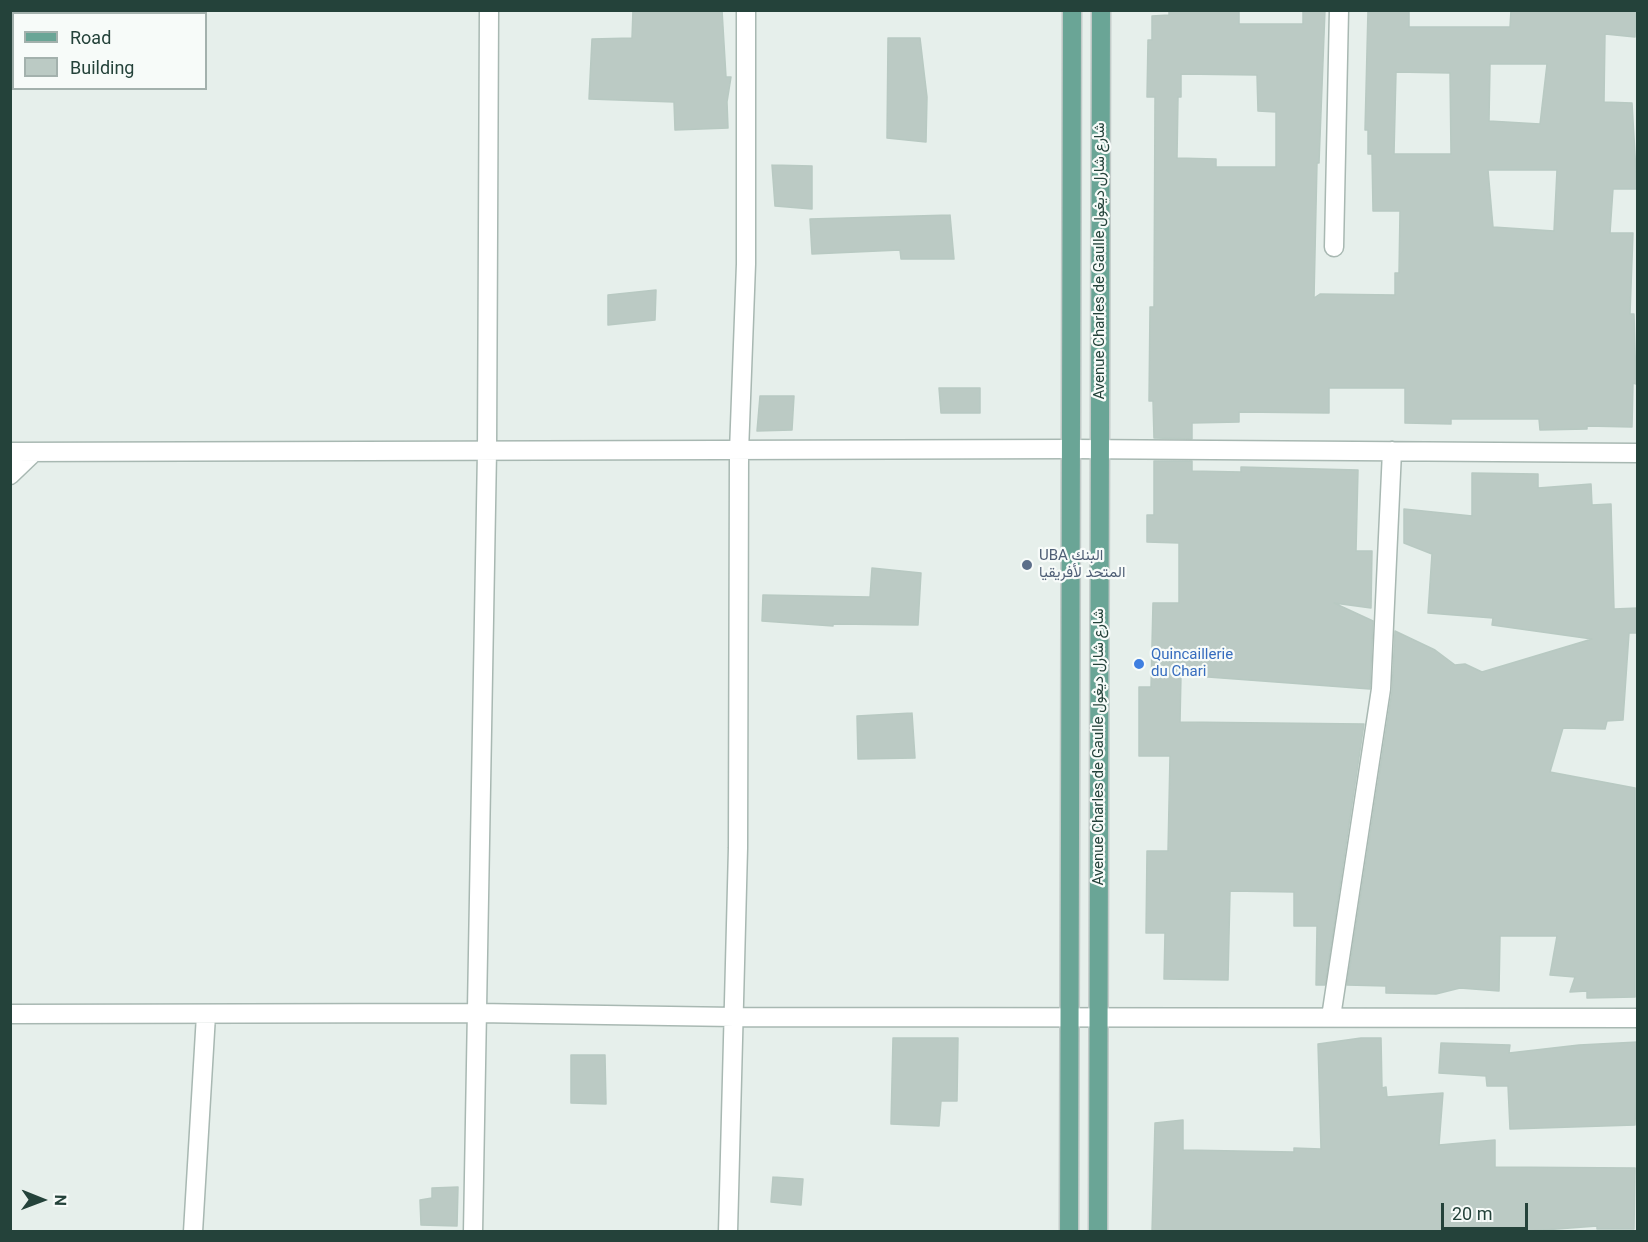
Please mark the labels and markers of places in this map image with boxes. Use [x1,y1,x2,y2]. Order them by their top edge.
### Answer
place label: UBA البنك المتحد لأفريقيا [1039,547,1125,582]
marker: UBA البنك المتحد لأفريقيا [1020,558,1034,572]
place label: Quincaillerie du Chari [1151,646,1233,681]
marker: Quincaillerie du Chari [1132,657,1146,671]

